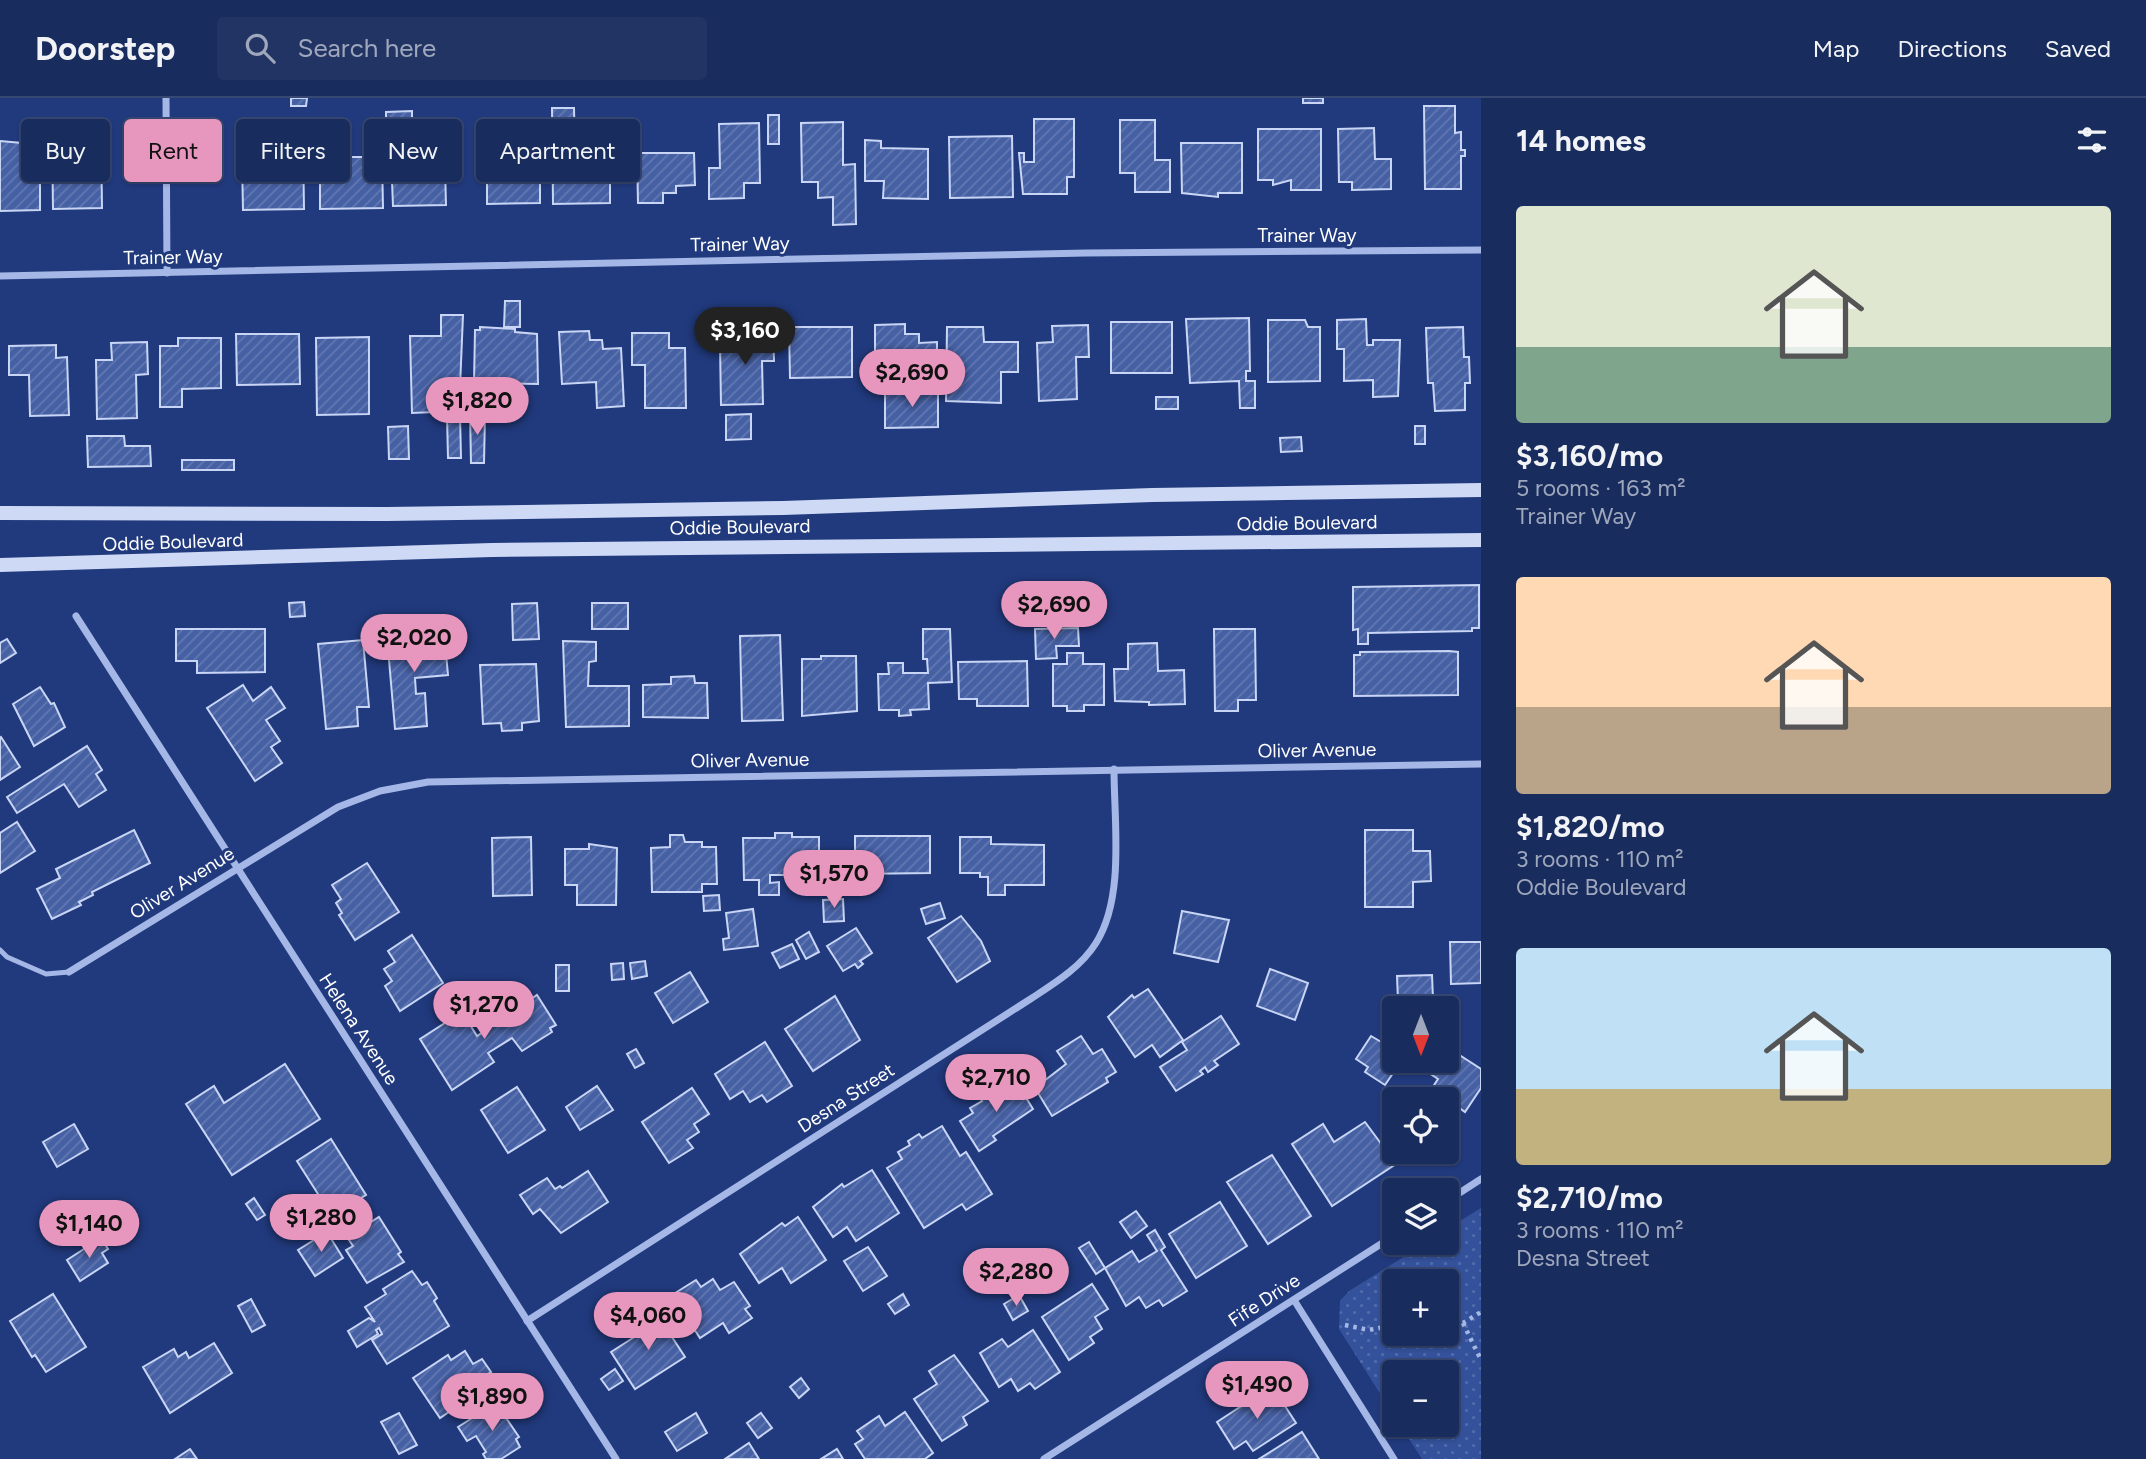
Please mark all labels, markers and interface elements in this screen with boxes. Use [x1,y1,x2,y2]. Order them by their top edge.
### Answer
search box [217,17,707,80]
text: Doorstep [35,29,175,68]
icon: search [241,29,279,67]
text: Search here [297,32,436,64]
text: Map [1813,34,1859,63]
text: Directions [1897,34,2007,63]
text: Saved [2045,34,2111,63]
chip: Buy [21,119,110,182]
chip: Rent [124,119,222,182]
chip: Filters [236,119,350,182]
chip: New [364,119,462,182]
chip: Apartment [476,119,640,182]
icon: filters [2073,121,2111,159]
text: 14 homes [1516,122,1646,159]
street label: Trainer Way [1257,224,1357,247]
street label: Trainer Way [690,232,790,256]
street label: Trainer Way [123,245,223,269]
icon: home [1751,251,1877,377]
pin: $3,160 [688,308,802,367]
text: $3,160 [710,316,780,344]
pin: $2,690 [855,350,969,409]
text: $2,690 [875,358,949,386]
pin: $1,820 [420,378,534,437]
text: $1,820 [442,386,512,414]
text: $3,160/mo [1516,437,1663,474]
text: 5 rooms · 163 m² [1516,474,1685,502]
text: Trainer Way [1516,502,1636,530]
street label: Oddie Boulevard [1236,510,1378,536]
street label: Oddie Boulevard [669,514,811,540]
street label: Oddie Boulevard [102,528,244,556]
pin: $2,690 [997,582,1111,641]
text: $2,690 [1017,590,1091,618]
pin: $2,020 [357,614,471,674]
icon: home [1751,622,1877,748]
text: $2,020 [376,623,452,651]
street label: Oliver Avenue [1257,737,1377,763]
street label: Oliver Avenue [690,747,810,773]
text: $1,820/mo [1516,808,1665,845]
street label: Oliver Avenue [126,842,238,924]
text: 3 rooms · 110 m² [1516,845,1683,873]
pin: $1,570 [777,850,891,910]
text: $1,570 [799,859,869,887]
text: Oddie Boulevard [1516,873,1687,901]
street label: Helena Avenue [314,969,404,1089]
pin: $1,270 [427,982,541,1041]
text: $1,270 [449,990,519,1018]
icon: home [1751,993,1877,1119]
north arrow [1382,996,1460,1073]
map controls [1382,996,1459,1437]
pin: $2,710 [939,1054,1053,1114]
street label: Desna Street [793,1058,899,1138]
text: $2,710 [961,1063,1031,1091]
button: locate [1382,1087,1459,1164]
button: layers [1382,1178,1459,1255]
text: $2,710/mo [1516,1179,1663,1216]
pin: $1,280 [264,1194,378,1254]
pin: $1,140 [32,1200,146,1260]
text: $1,280 [286,1203,356,1231]
text: $1,140 [55,1209,123,1237]
text: 3 rooms · 110 m² [1516,1216,1683,1244]
text: Desna Street [1516,1244,1650,1272]
pin: $2,280 [959,1248,1073,1308]
text: $2,280 [979,1257,1053,1285]
street label: Fife Drive [1224,1268,1304,1332]
button: + [1382,1269,1459,1346]
pin: $4,060 [591,1292,705,1352]
text: $4,060 [610,1301,686,1329]
button: − [1382,1360,1459,1437]
pin: $1,490 [1200,1362,1314,1421]
text: $1,490 [1221,1370,1293,1398]
pin: $1,890 [435,1374,549,1433]
text: $1,890 [457,1382,527,1410]

